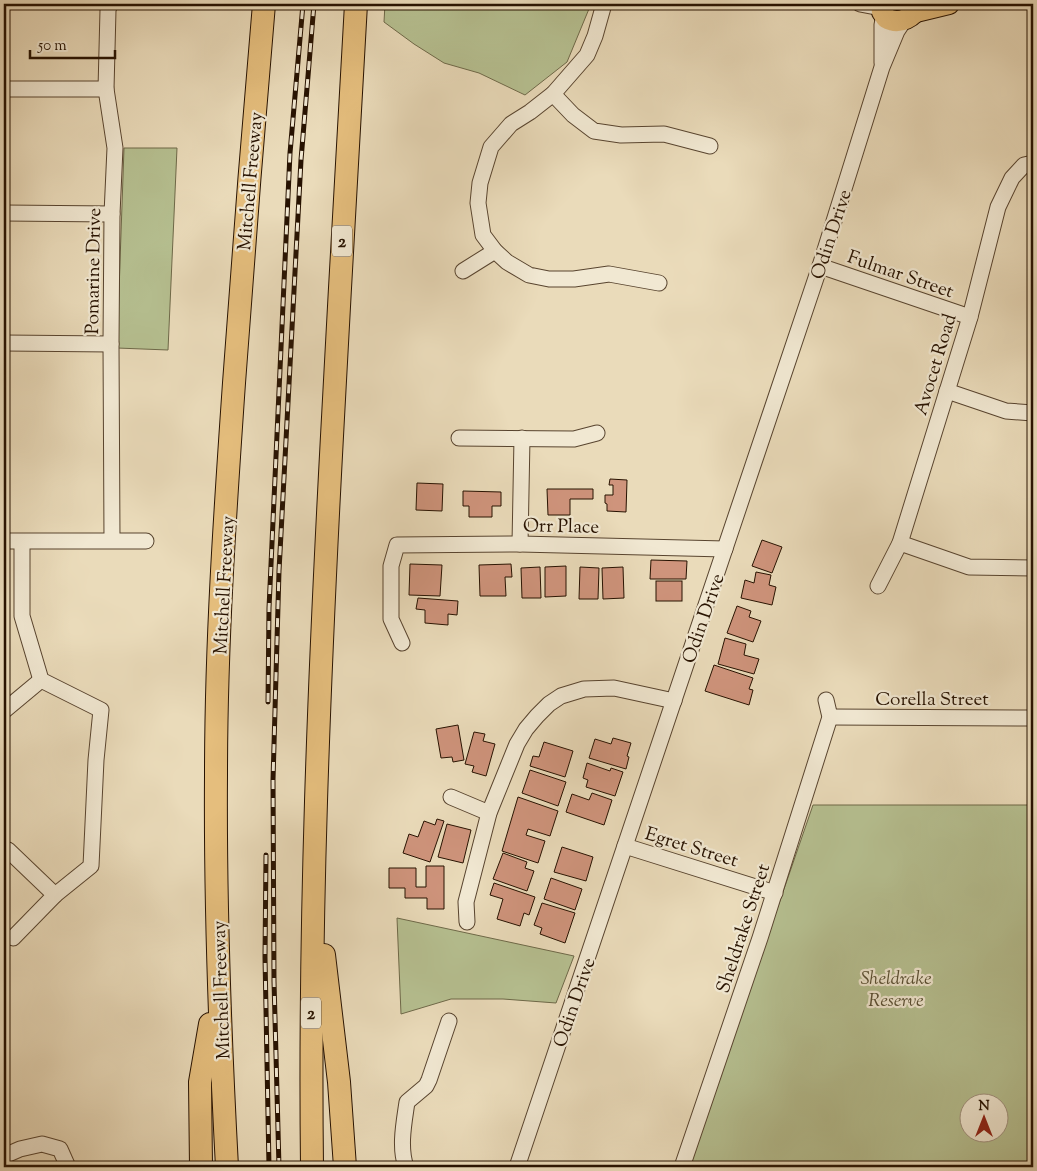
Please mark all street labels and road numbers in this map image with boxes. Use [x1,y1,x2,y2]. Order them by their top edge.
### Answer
street label: Mitchell Freeway [232,110,271,252]
street label: Odin Drive [805,186,860,283]
street label: Pomarine Drive [80,207,109,335]
road number: 2 [332,226,352,256]
street label: Fulmar Street [843,245,957,306]
street label: Avocet Road [908,310,965,419]
street label: Orr Place [522,513,600,542]
street label: Mitchell Freeway [208,514,243,655]
street label: Odin Drive [676,570,732,667]
street label: Corella Street [875,687,989,714]
street label: Egret Street [641,821,742,876]
street label: Sheldrake Street [711,860,778,997]
street label: Mitchell Freeway [207,919,238,1060]
street label: Odin Drive [547,954,603,1051]
road number: 2 [301,998,321,1028]

